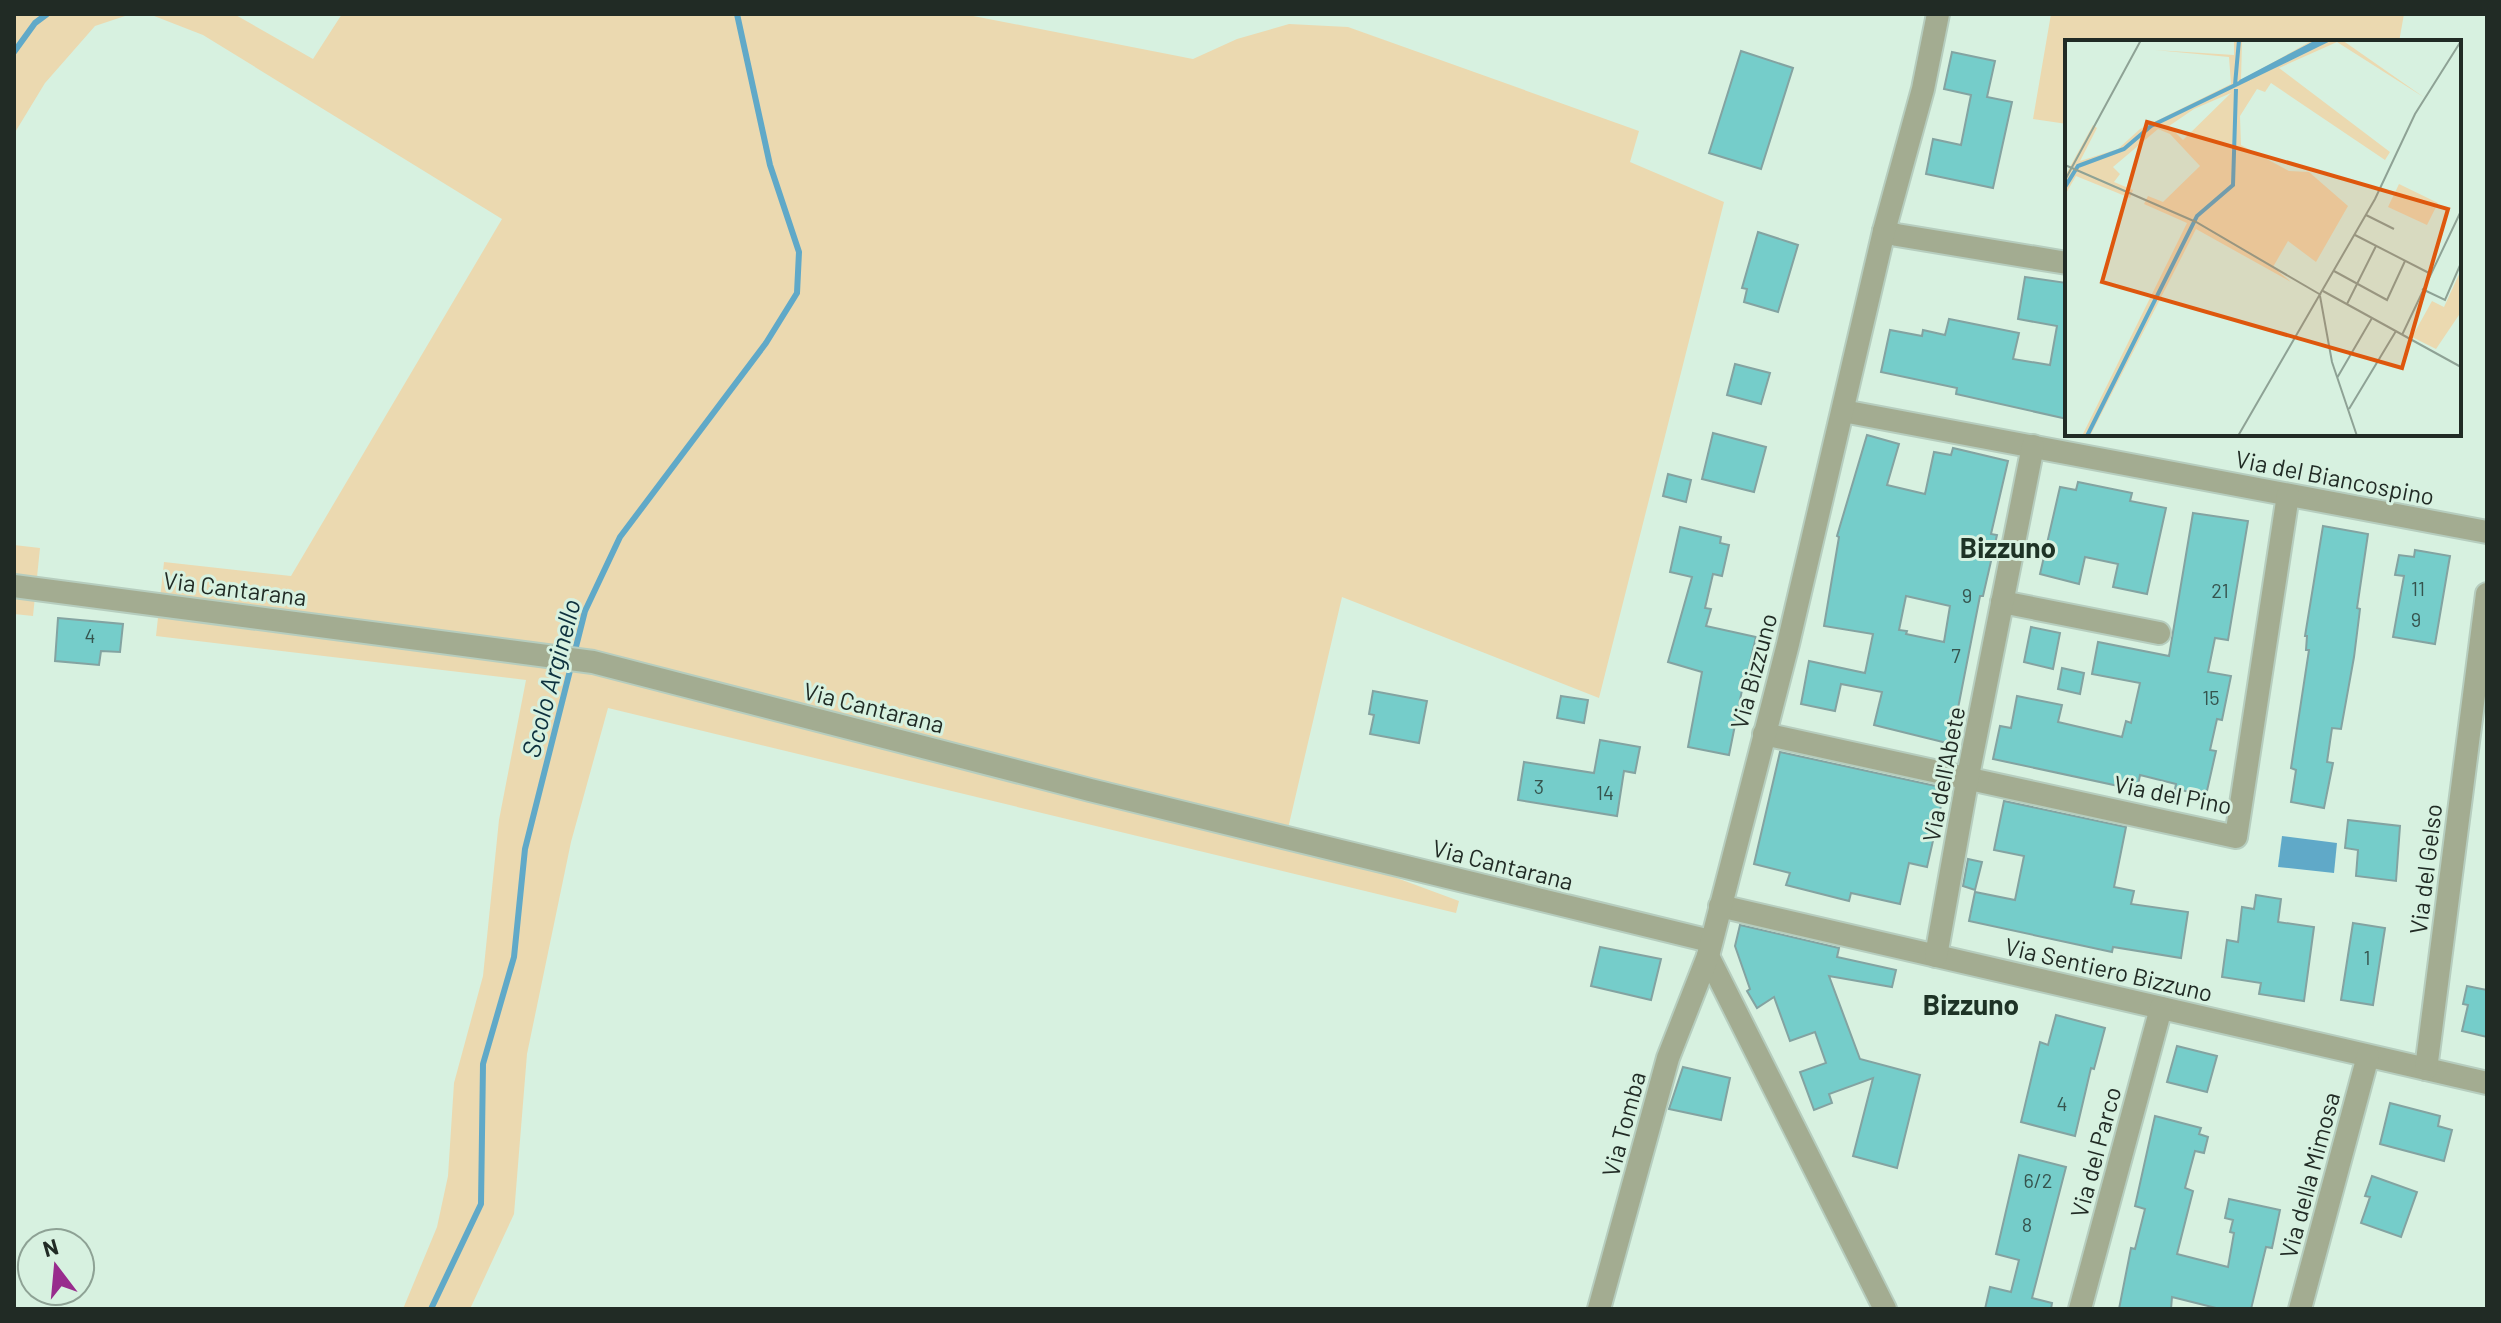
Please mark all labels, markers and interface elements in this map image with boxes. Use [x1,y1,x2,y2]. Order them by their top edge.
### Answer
inset map [2065,40,2461,436]
street label: Via del Biancospino [2233,443,2437,511]
district label: Bizzuno [1960,530,2056,564]
street label: Via Cantarana [162,565,308,611]
house number: 11 [2411,576,2425,600]
house number: 21 [2211,578,2229,602]
house number: 9 [1962,583,1972,607]
water label: Scolo Arginello [514,596,586,760]
house number: 9 [2411,607,2421,631]
street label: Via Bizzuno [1724,610,1782,732]
house number: 4 [84,623,96,647]
house number: 7 [1951,643,1961,667]
street label: Via Cantarana [801,676,947,738]
house number: 15 [2202,685,2220,709]
street label: Via dell'Abete [1916,704,1970,844]
street label: Via del Pino [2111,768,2235,820]
house number: 3 [1534,774,1544,798]
house number: 14 [1596,780,1614,804]
street label: Via del Gelso [2403,802,2447,936]
street label: Via Cantarana [1430,833,1576,895]
street label: Via Sentiero Bizzuno [2002,931,2216,1007]
house number: 1 [2364,945,2371,969]
district label: Bizzuno [1923,987,2019,1021]
street label: Via Tomba [1595,1068,1651,1180]
street label: Via del Parco [2064,1084,2126,1220]
street label: Via della Mimosa [2273,1089,2345,1261]
house number: 4 [2056,1091,2068,1115]
house number: 6/2 [2023,1168,2053,1192]
house number: 8 [2022,1212,2032,1236]
north arrow [16,1227,96,1307]
text: N [40,1232,61,1261]

